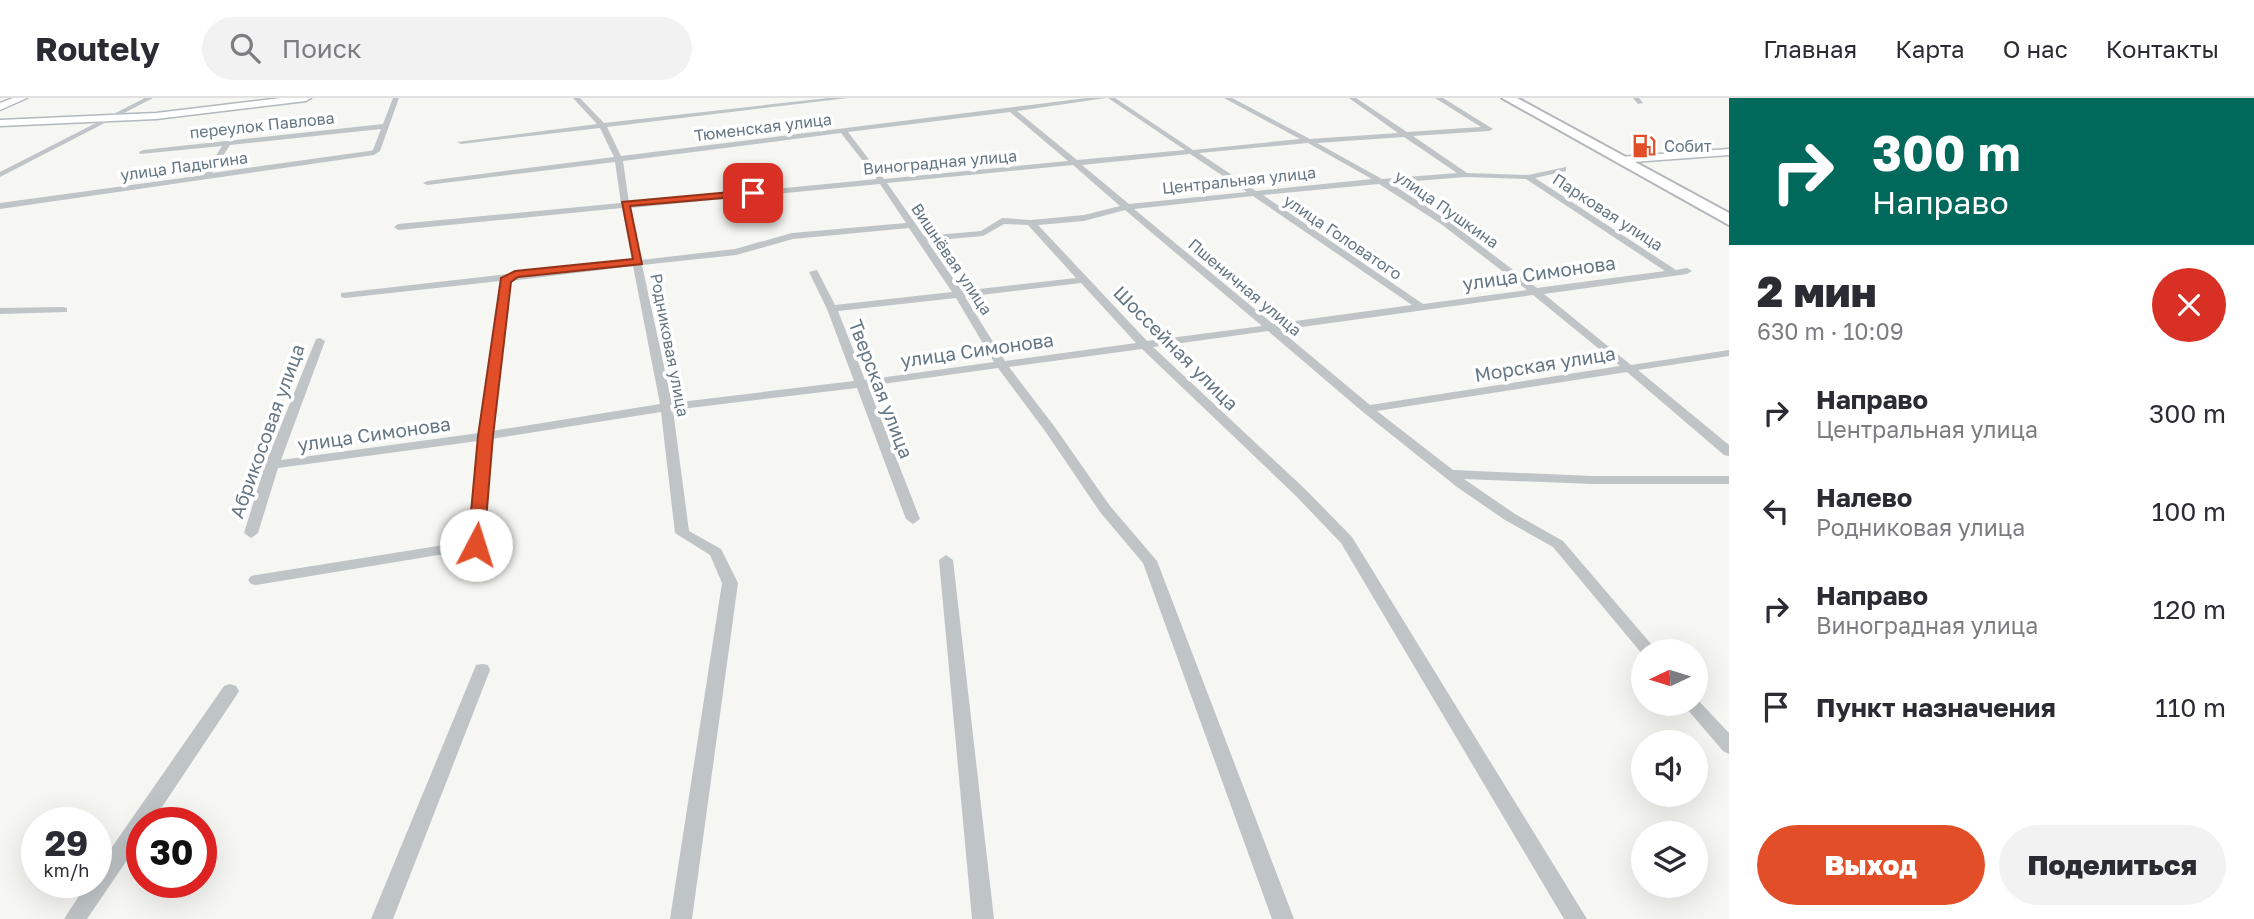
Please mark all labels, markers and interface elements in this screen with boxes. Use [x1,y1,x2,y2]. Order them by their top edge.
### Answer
search box [202,17,692,80]
text: Routely [35,29,160,68]
icon: search [226,29,264,67]
text: Поиск [282,33,362,64]
text: Главная [1763,34,1857,63]
text: Карта [1895,34,1965,63]
text: О нас [2003,34,2068,63]
text: Контакты [2106,34,2219,63]
street label: переулок Павлова [189,107,335,143]
street label: Тюменская улица [693,109,833,145]
text: 300 m [1872,123,2021,182]
icon: right [1757,126,1848,217]
fuel station icon: Собит [1630,132,1658,160]
place label: Собит [1664,136,1712,156]
street label: Виноградная улица [862,145,1018,179]
street label: улица Ладыгина [119,147,249,185]
street label: Центральная улица [1161,162,1317,198]
pin [723,163,783,223]
street label: улица Пушкина [1391,166,1503,252]
street label: Парковая улица [1549,169,1667,255]
icon: arrive [734,174,772,212]
text: Направо [1872,183,2009,221]
street label: улица Головатого [1280,190,1406,284]
street label: Вишнёвая улица [907,199,997,319]
street label: Пшеничная улица [1184,234,1306,340]
street label: улица Симонова [1461,250,1617,295]
text: 2 мин [1757,266,1877,316]
button: close [2152,268,2226,342]
street label: Родниковая улица [646,272,694,418]
street label: Шоссейная улица [1109,281,1243,415]
street label: Тверская улица [844,316,918,461]
text: 630 m · 10:09 [1757,317,1904,345]
street label: улица Симонова [899,327,1055,372]
street label: Абрикосовая улица [224,341,309,521]
street label: Морская улица [1473,341,1617,386]
text: Направо [1816,384,1928,415]
icon: right [1757,394,1795,432]
text: 300 m [2149,398,2226,429]
street label: улица Симонова [296,411,452,456]
text: Центральная улица [1816,415,2038,443]
text: Налево [1816,482,1912,513]
icon: left [1757,492,1795,530]
text: 100 m [2152,496,2226,527]
position arrow [439,508,513,582]
text: Родниковая улица [1816,513,2025,541]
text: Направо [1816,580,1928,611]
icon: right [1757,590,1795,628]
text: 120 m [2153,594,2226,625]
text: Виноградная улица [1816,611,2038,639]
north arrow [1631,639,1708,716]
map controls [1631,639,1708,898]
icon: arrive [1757,688,1795,726]
text: Пункт назначения [1816,692,2056,723]
text: 110 m [2155,692,2226,723]
button: sound [1631,730,1708,807]
speed limit sign: 30 [126,807,217,898]
button: layers [1631,821,1708,898]
text: 29 [45,822,88,864]
button: Выход [1757,825,1985,905]
button: Поделиться [1999,825,2226,905]
text: km/h [44,859,89,881]

